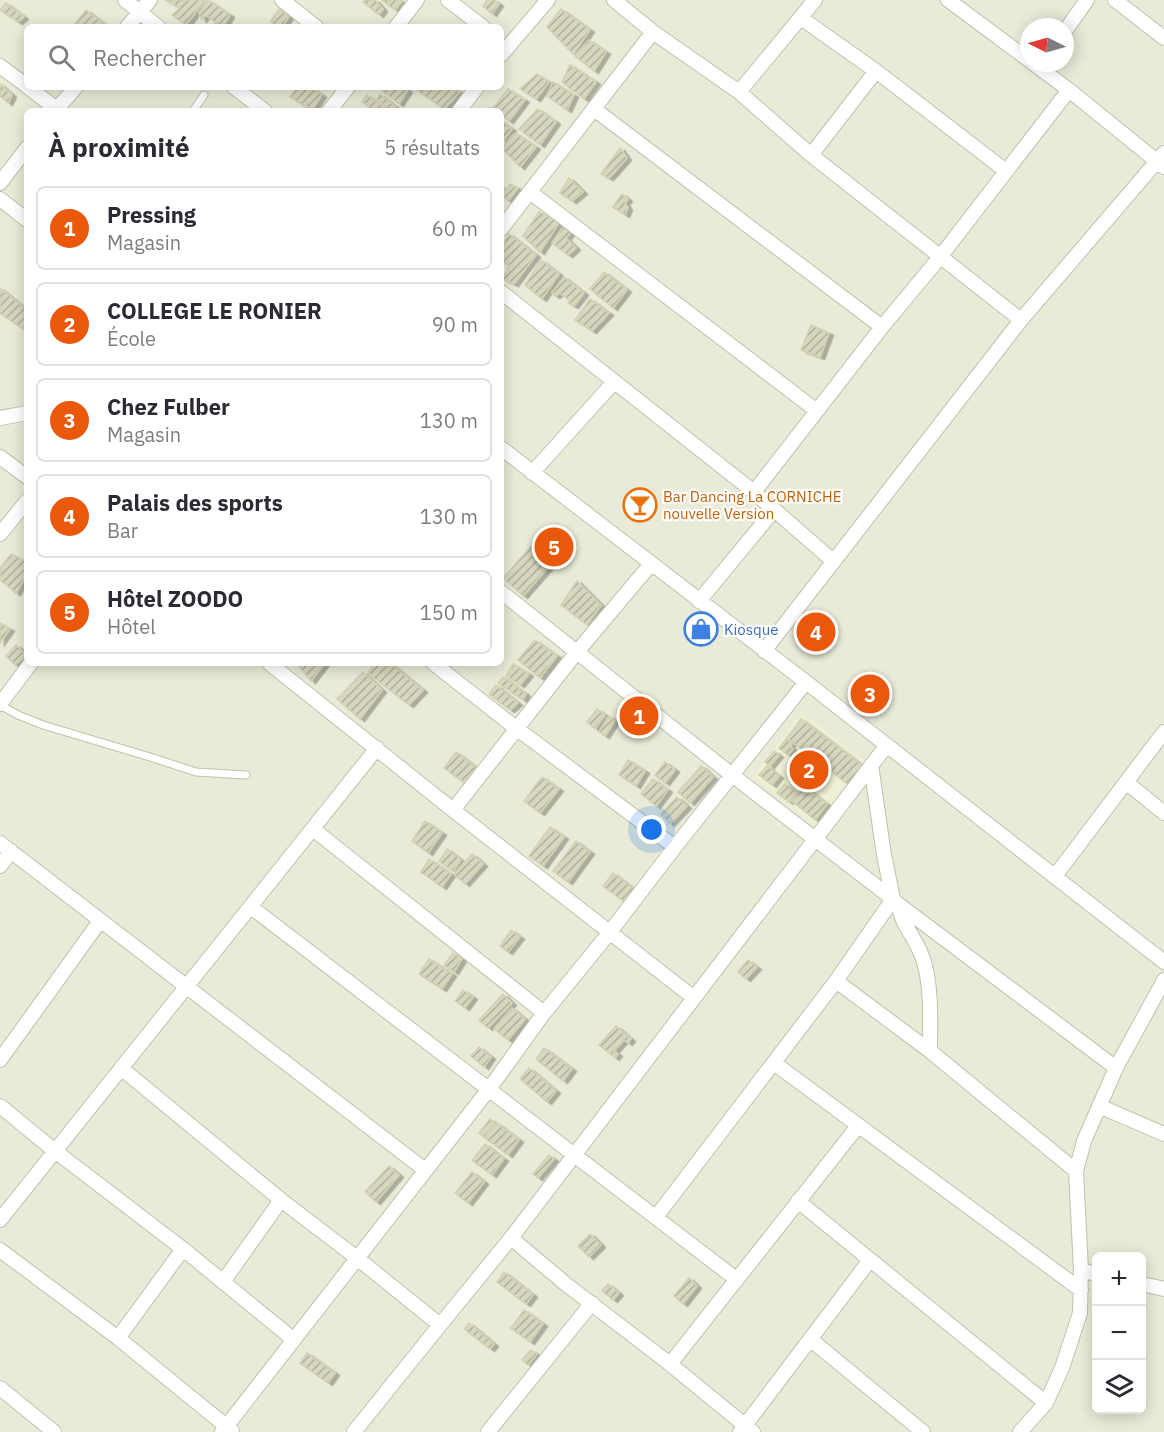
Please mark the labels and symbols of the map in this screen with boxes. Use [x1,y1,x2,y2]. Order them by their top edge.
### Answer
north arrow [1020,18,1074,72]
bar icon: Bar Dancing La CORNICHE nouvelle Version [622,487,658,523]
place label: Bar Dancing La CORNICHE nouvelle Version [663,487,841,523]
pin: 5 [534,524,574,570]
pin: 4 [796,610,836,654]
shop icon: Kiosque [683,611,719,647]
place label: Kiosque [724,620,778,639]
pin: 3 [850,672,890,716]
pin: 1 [620,694,658,738]
pin: 2 [790,748,828,792]
your location [637,815,666,844]

